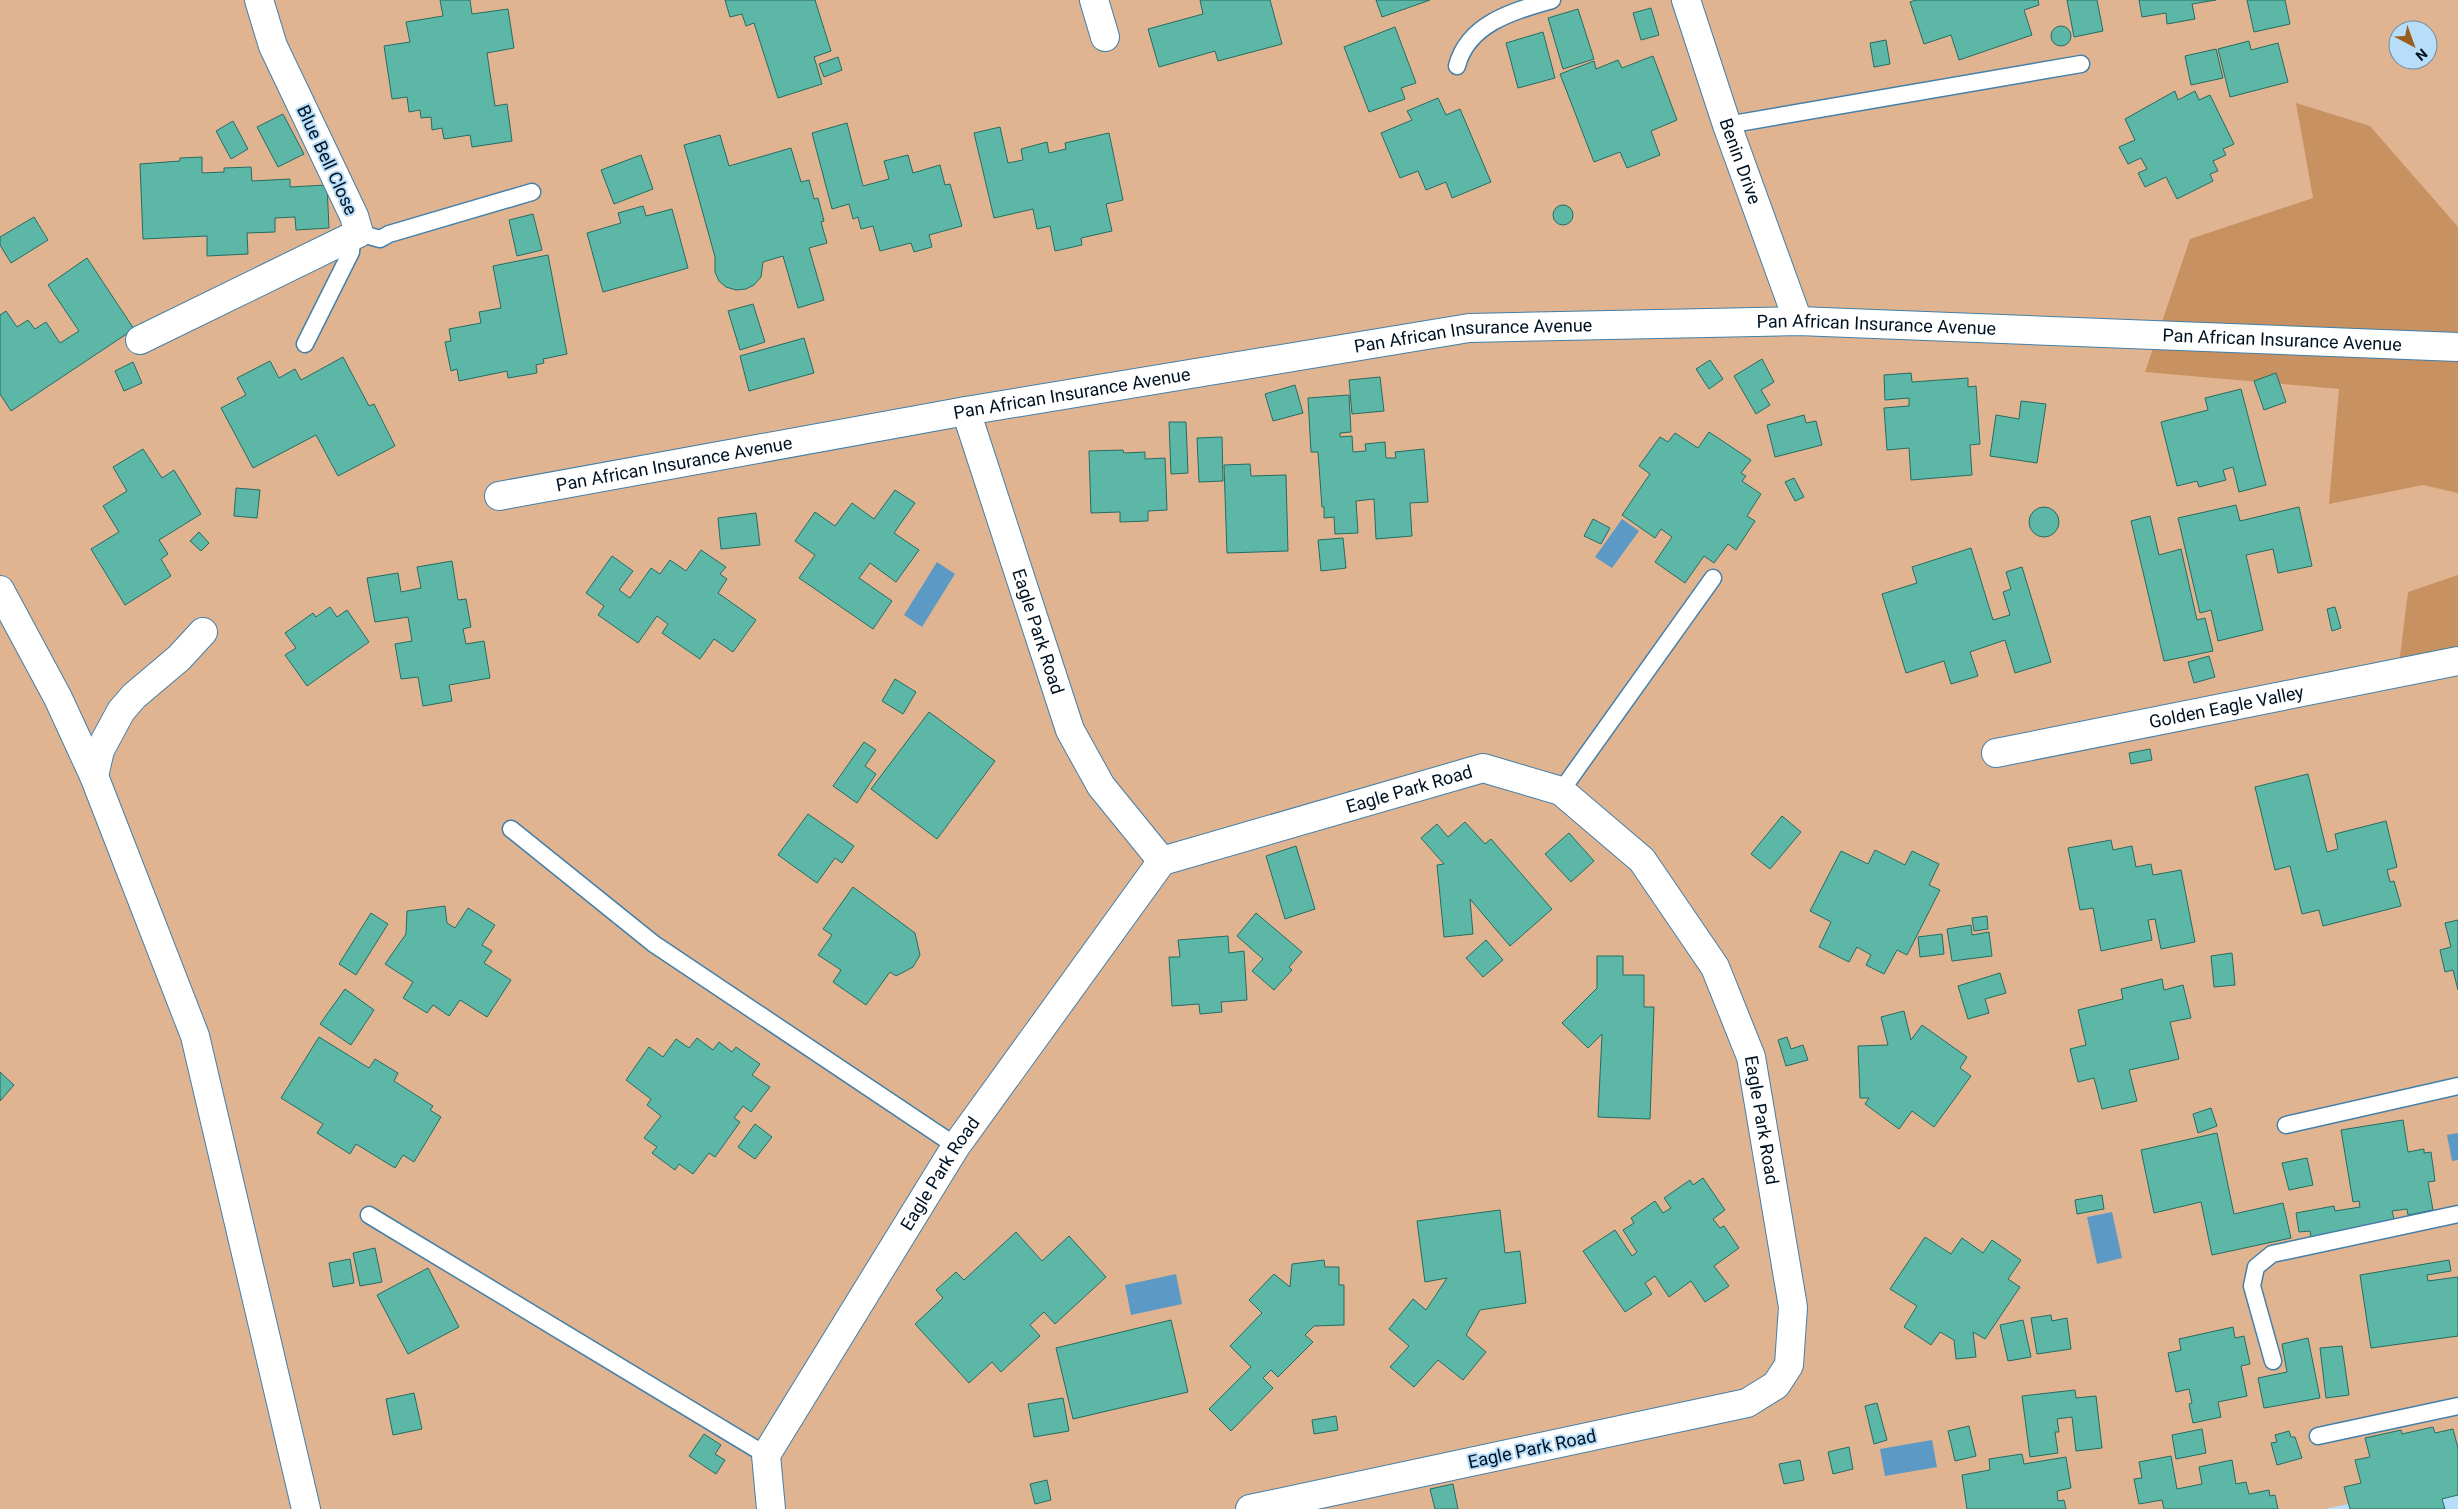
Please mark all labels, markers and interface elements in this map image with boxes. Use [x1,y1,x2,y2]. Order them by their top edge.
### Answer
north arrow [2388,20,2438,70]
text: N [2413,46,2431,64]
street label: Blue Bell Close [293,102,362,218]
street label: Benin Drive [1715,115,1766,207]
street label: Pan African Insurance Avenue [1756,310,1997,339]
street label: Pan African Insurance Avenue [1352,314,1592,357]
street label: Pan African Insurance Avenue [2162,324,2402,355]
street label: Pan African Insurance Avenue [952,363,1192,423]
street label: Pan African Insurance Avenue [554,432,794,495]
street label: Eagle Park Road [1008,566,1069,697]
street label: Golden Eagle Valley [2147,681,2306,732]
street label: Eagle Park Road [1343,761,1475,817]
street label: Eagle Park Road [1741,1054,1783,1186]
street label: Eagle Park Road [896,1113,984,1234]
street label: Eagle Park Road [1466,1425,1598,1472]

